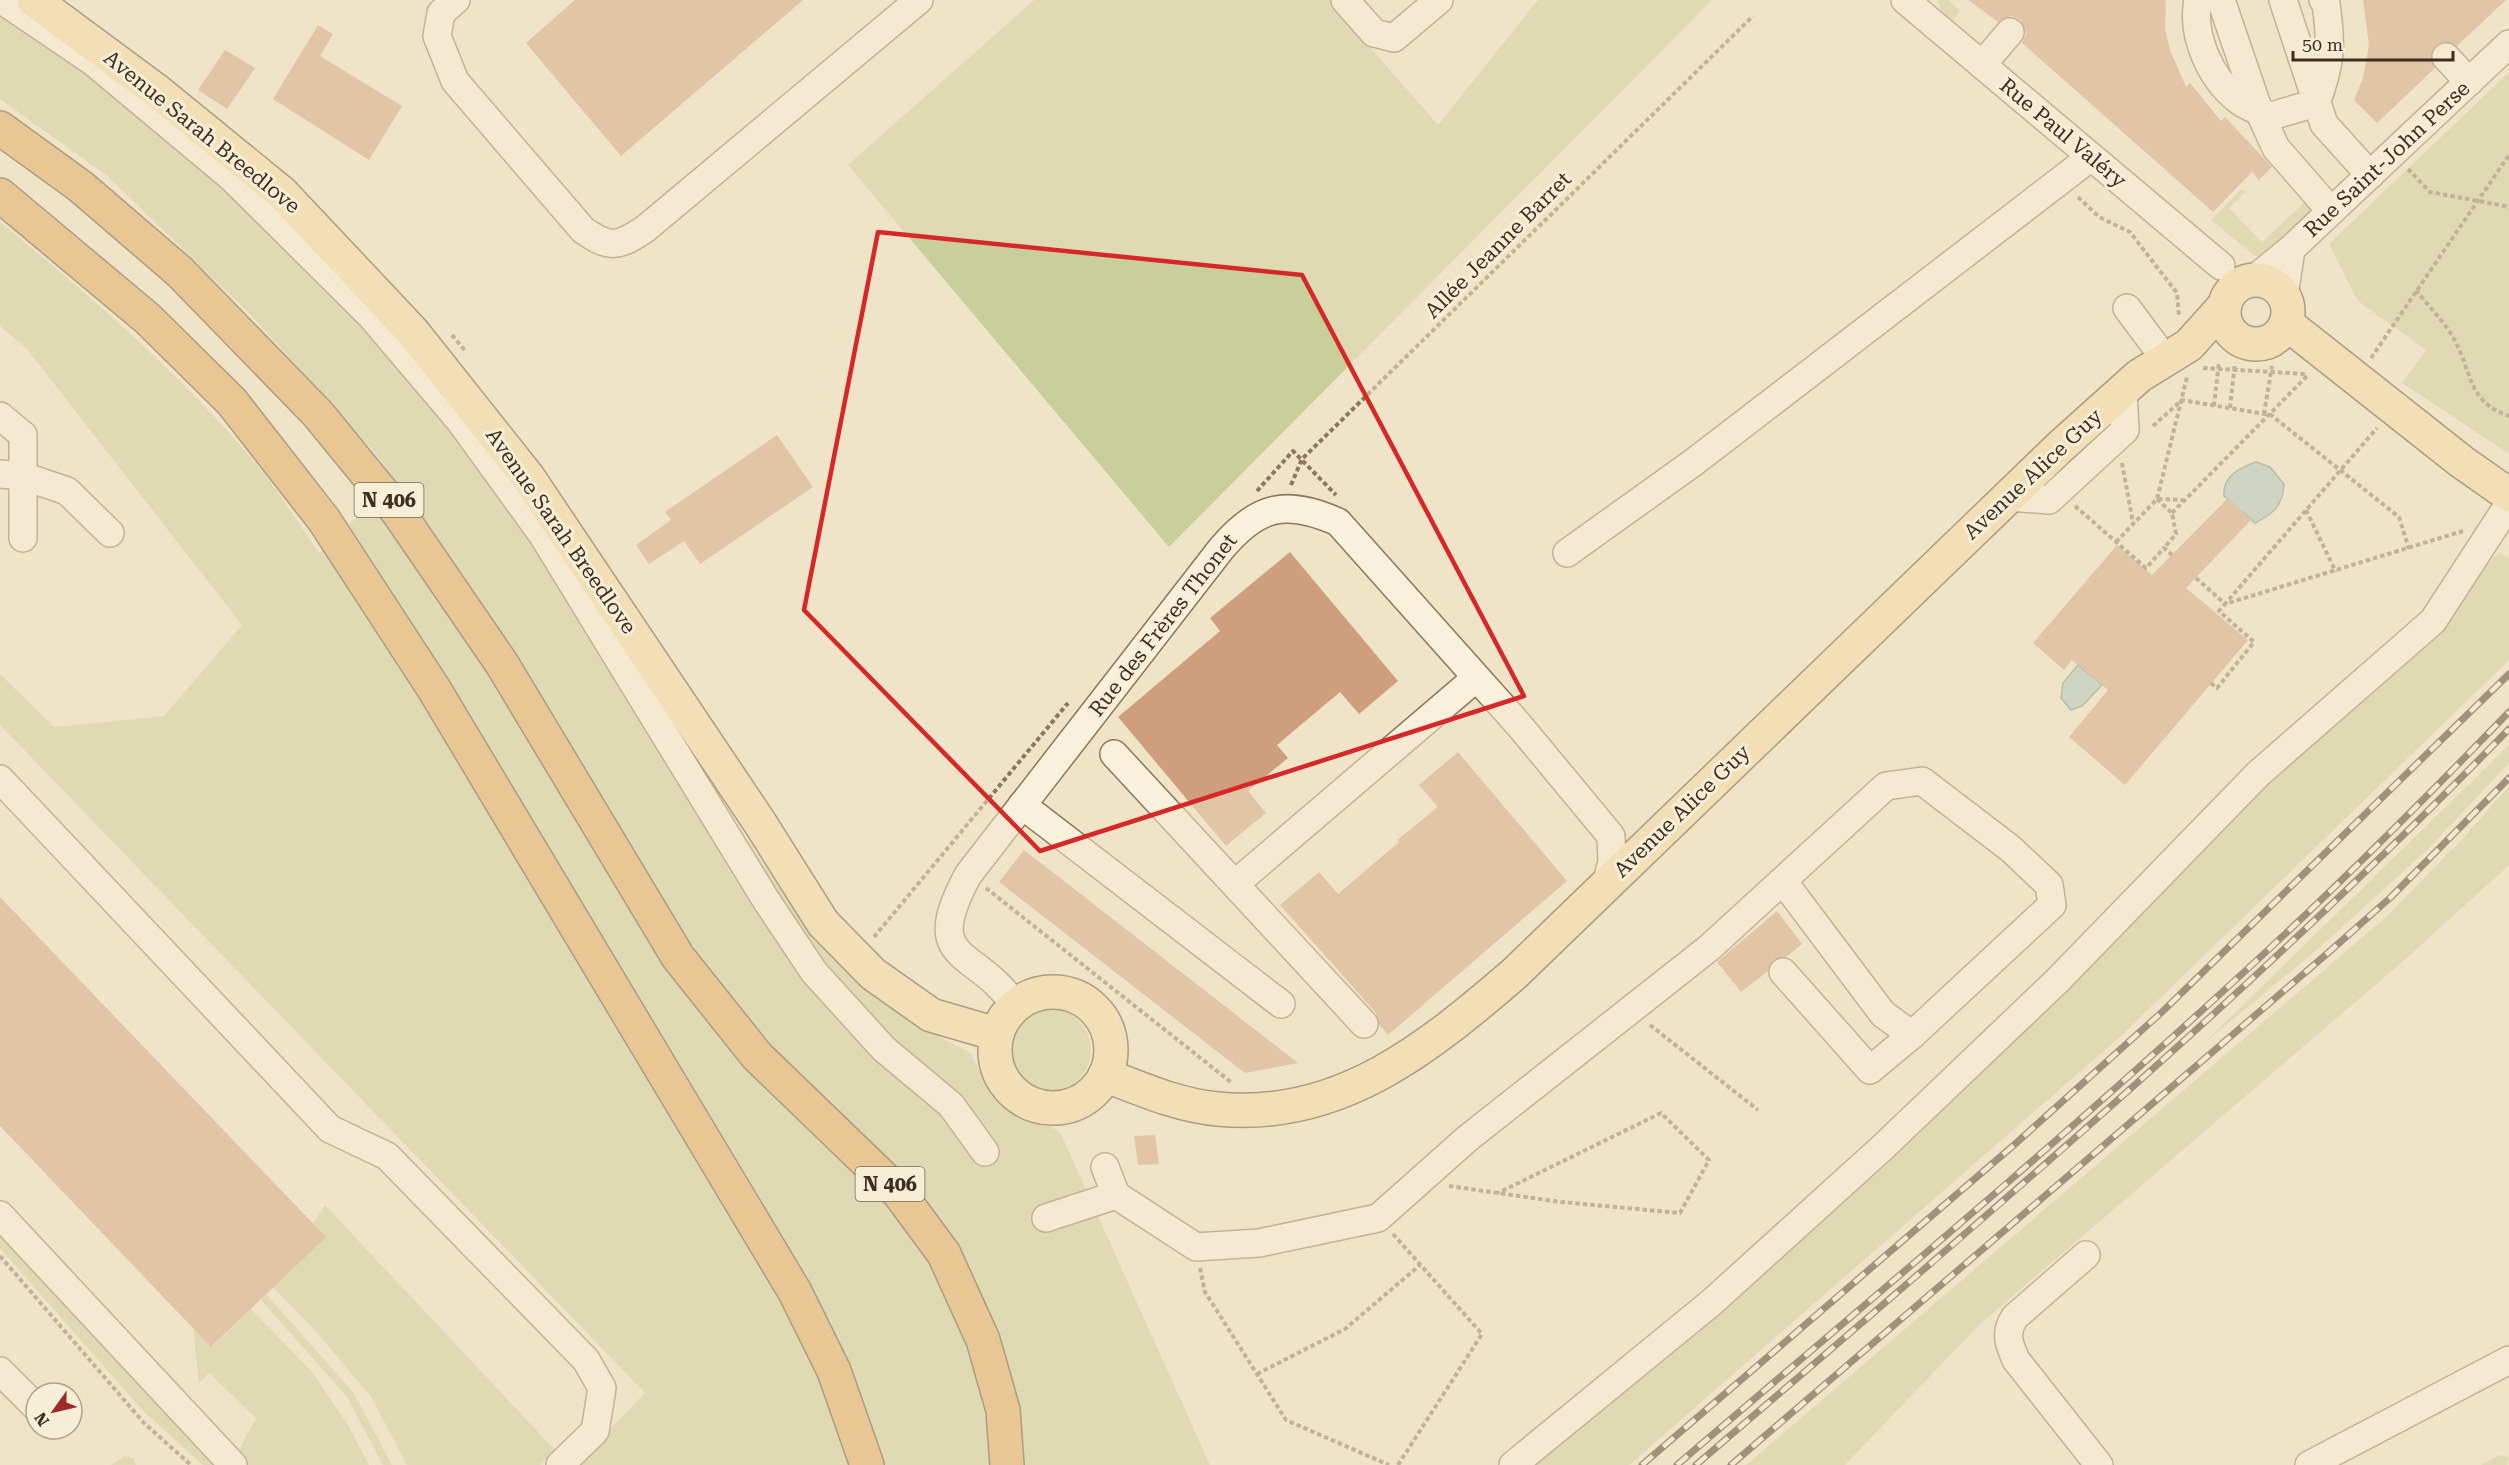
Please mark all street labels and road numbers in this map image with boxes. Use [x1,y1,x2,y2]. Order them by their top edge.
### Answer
street label: Avenue Sarah Breedlove [99,45,305,219]
street label: Rue Paul Valéry [1995,73,2131,193]
street label: Rue Saint-John Perse [2299,76,2475,242]
street label: Allée Jeanne Barret [1420,167,1576,323]
street label: Avenue Alice Guy [1959,404,2107,544]
street label: Avenue Sarah Breedlove [481,424,641,638]
road number: N 406 [354,483,424,517]
street label: Rue des Frères Thonet [1084,529,1242,721]
street label: Avenue Alice Guy [1609,740,1755,882]
road number: N 406 [856,1167,924,1201]

